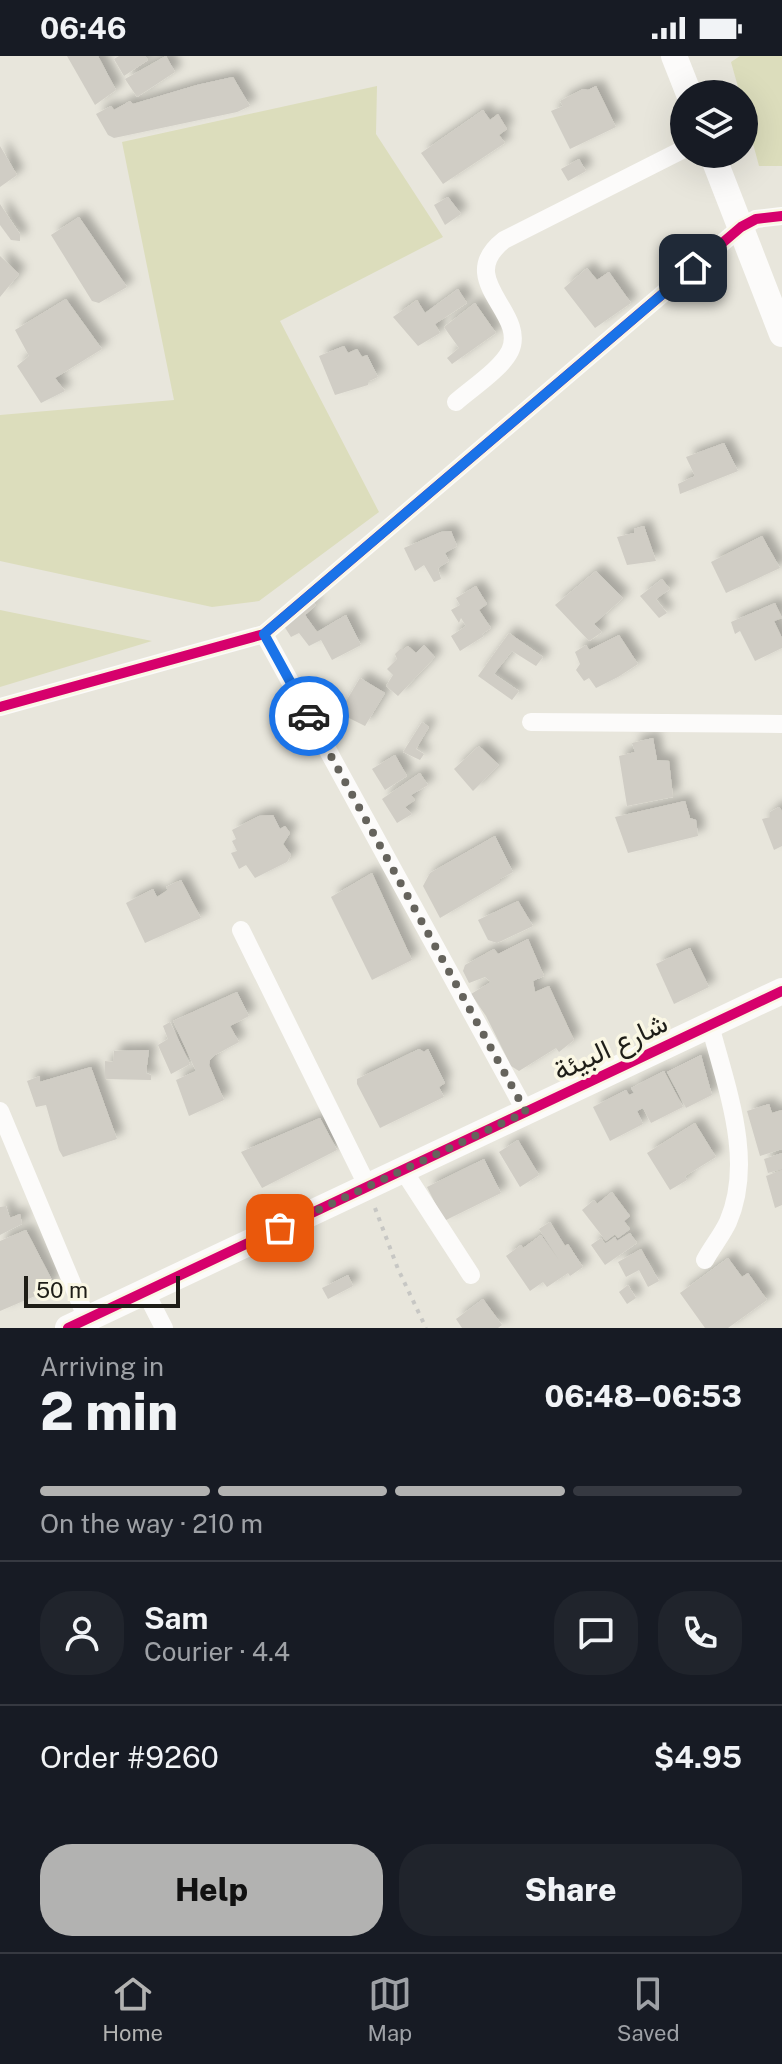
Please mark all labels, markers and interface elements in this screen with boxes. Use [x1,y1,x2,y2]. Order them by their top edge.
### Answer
text: 06:46 [40,10,127,46]
map controls [670,80,758,168]
button: layers [670,80,758,168]
pin [659,234,727,302]
icon: home [671,246,715,290]
courier [269,676,349,756]
icon: car [287,694,331,738]
street label: شارع البيئة [548,1005,674,1089]
pin [246,1194,314,1262]
icon: bag [258,1206,302,1250]
scale bar [24,1272,180,1308]
text: 50 m [36,1277,88,1303]
text: Arriving in [40,1351,164,1382]
text: 06:48–06:53 [545,1378,742,1414]
text: 2 min [40,1381,178,1442]
text: On the way · 210 m [40,1508,263,1539]
button: person [40,1591,124,1675]
button: chat [554,1591,638,1675]
button: phone [658,1591,742,1675]
text: Sam [144,1600,208,1636]
text: Courier · 4.4 [144,1636,290,1667]
text: Order #9260 [40,1739,219,1775]
text: $4.95 [654,1739,742,1775]
button: Help [40,1844,383,1936]
button: Share [399,1844,742,1936]
tab: Home [102,1972,163,2046]
tab: Map [368,1972,412,2046]
tab: Saved [617,1972,680,2046]

